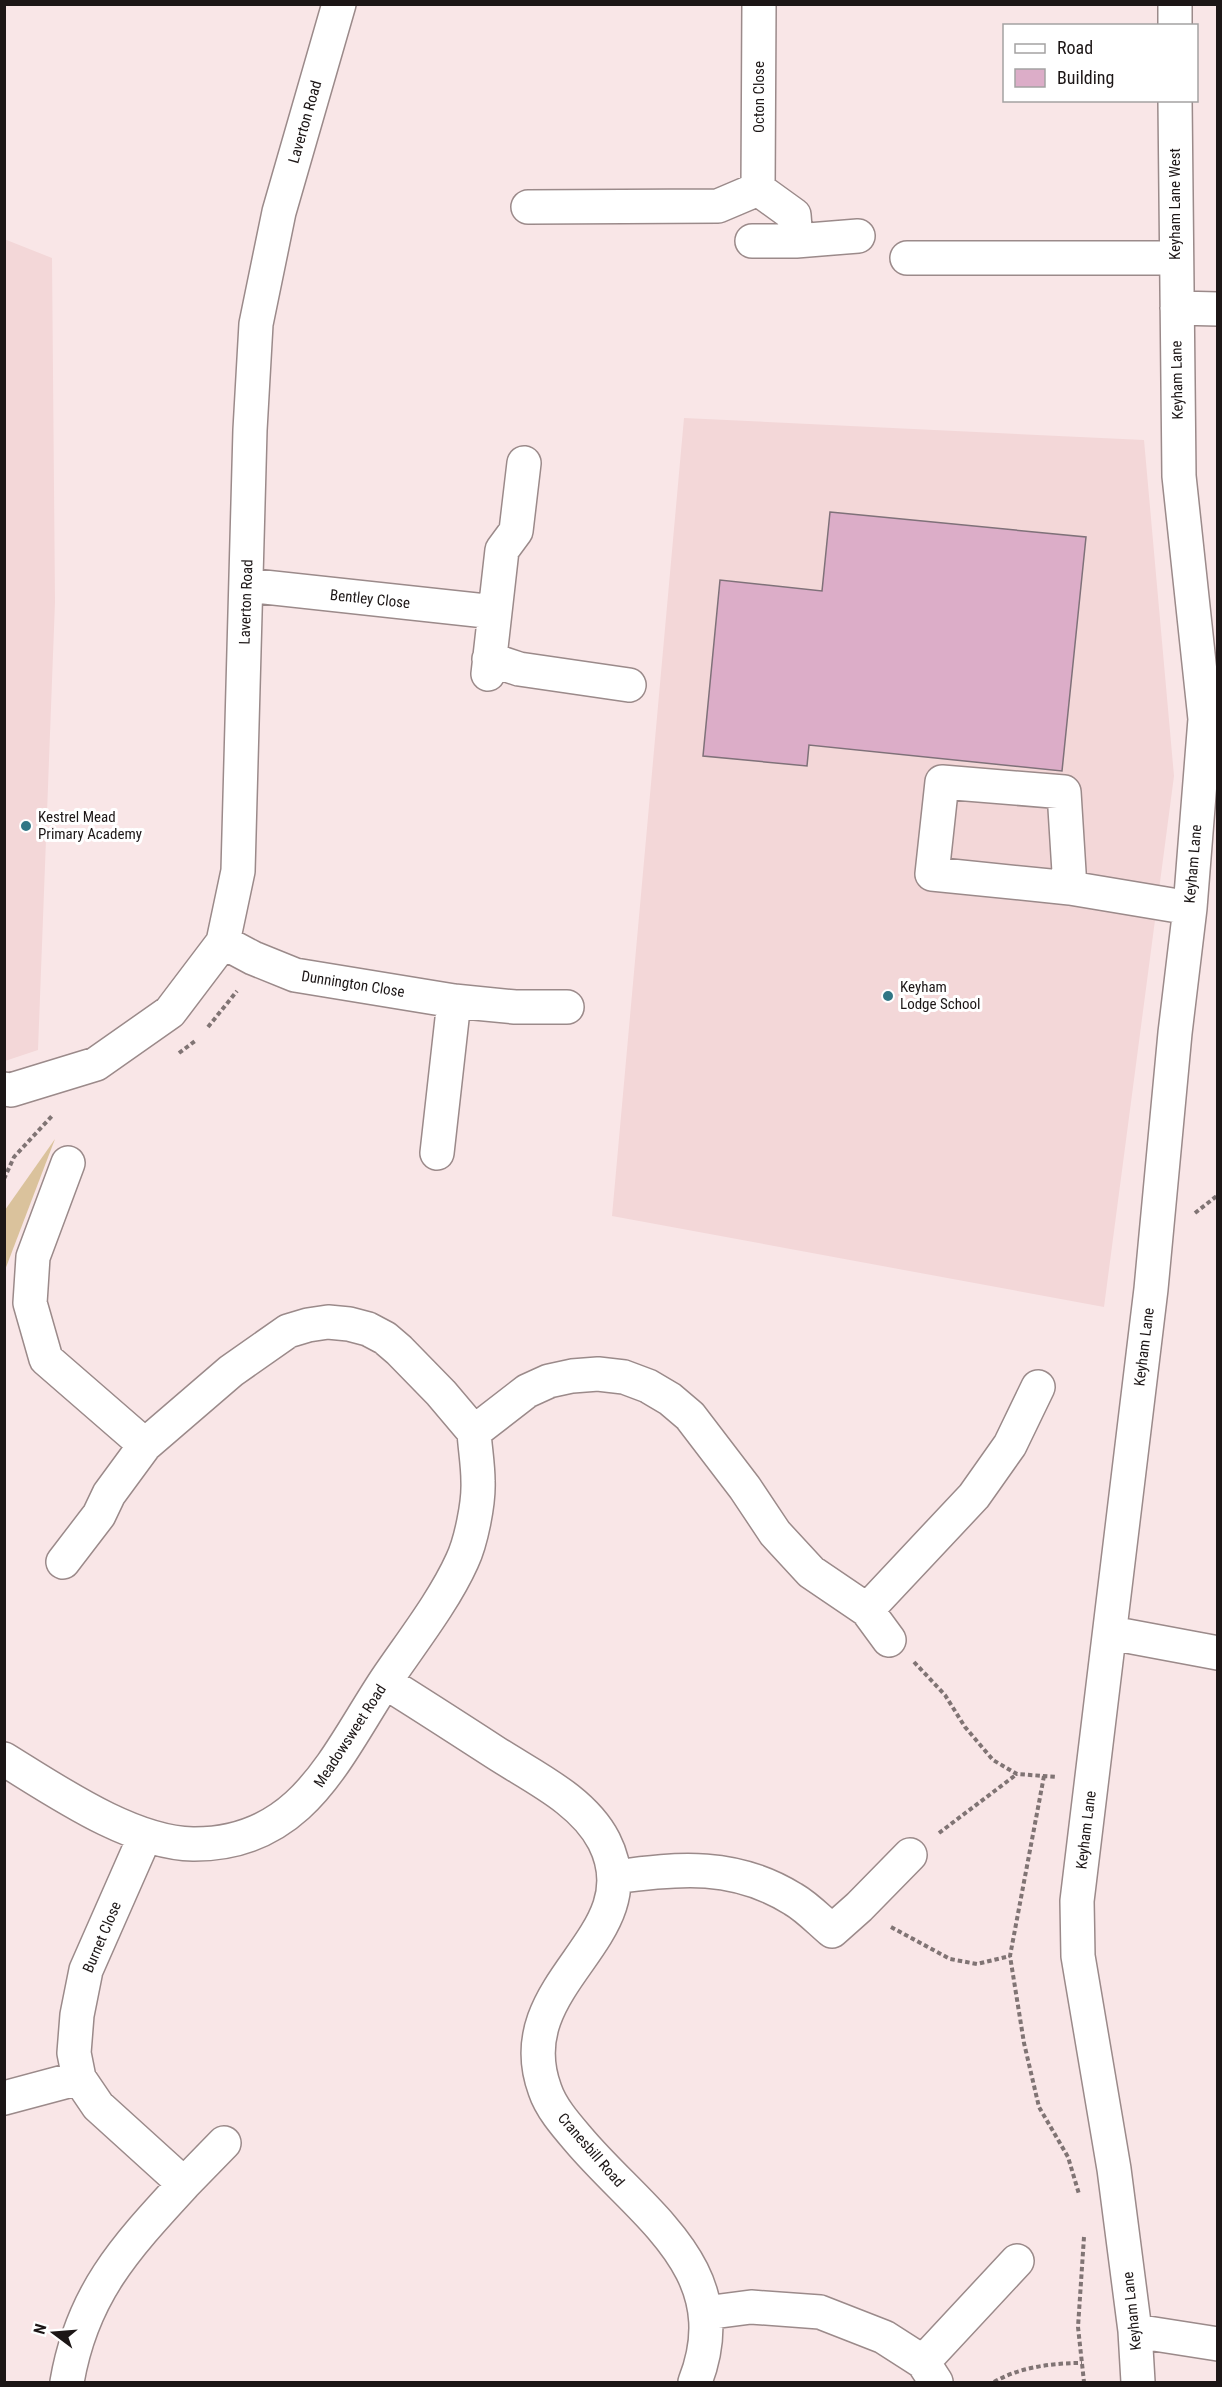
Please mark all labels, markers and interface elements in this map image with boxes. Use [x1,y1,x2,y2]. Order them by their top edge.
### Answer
legend [1003,24,1198,102]
text: Road [1057,37,1093,58]
street label: Octon Close [750,61,768,133]
text: Building [1057,67,1114,88]
street label: Laverton Road [285,79,325,165]
street label: Keyham Lane West [1166,148,1184,260]
street label: Keyham Lane [1167,340,1187,420]
street label: Laverton Road [236,559,256,645]
street label: Bentley Close [329,586,411,612]
place label: Kestrel Mead Primary Academy [38,808,142,843]
marker: Kestrel Mead Primary Academy [19,819,33,833]
street label: Keyham Lane [1181,824,1205,904]
street label: Dunnington Close [300,967,406,1001]
place label: Keyham Lodge School [900,978,980,1013]
marker: Keyham Lodge School [881,989,895,1003]
street label: Keyham Lane [1130,1307,1158,1387]
street label: Meadowsweet Road [310,1681,390,1791]
street label: Keyham Lane [1072,1790,1100,1870]
street label: Burnet Close [79,1899,125,1975]
street label: Cranesbill Road [554,2109,628,2191]
street label: Keyham Lane [1119,2271,1145,2351]
north arrow [24,2303,84,2363]
text: N [30,2322,51,2336]

